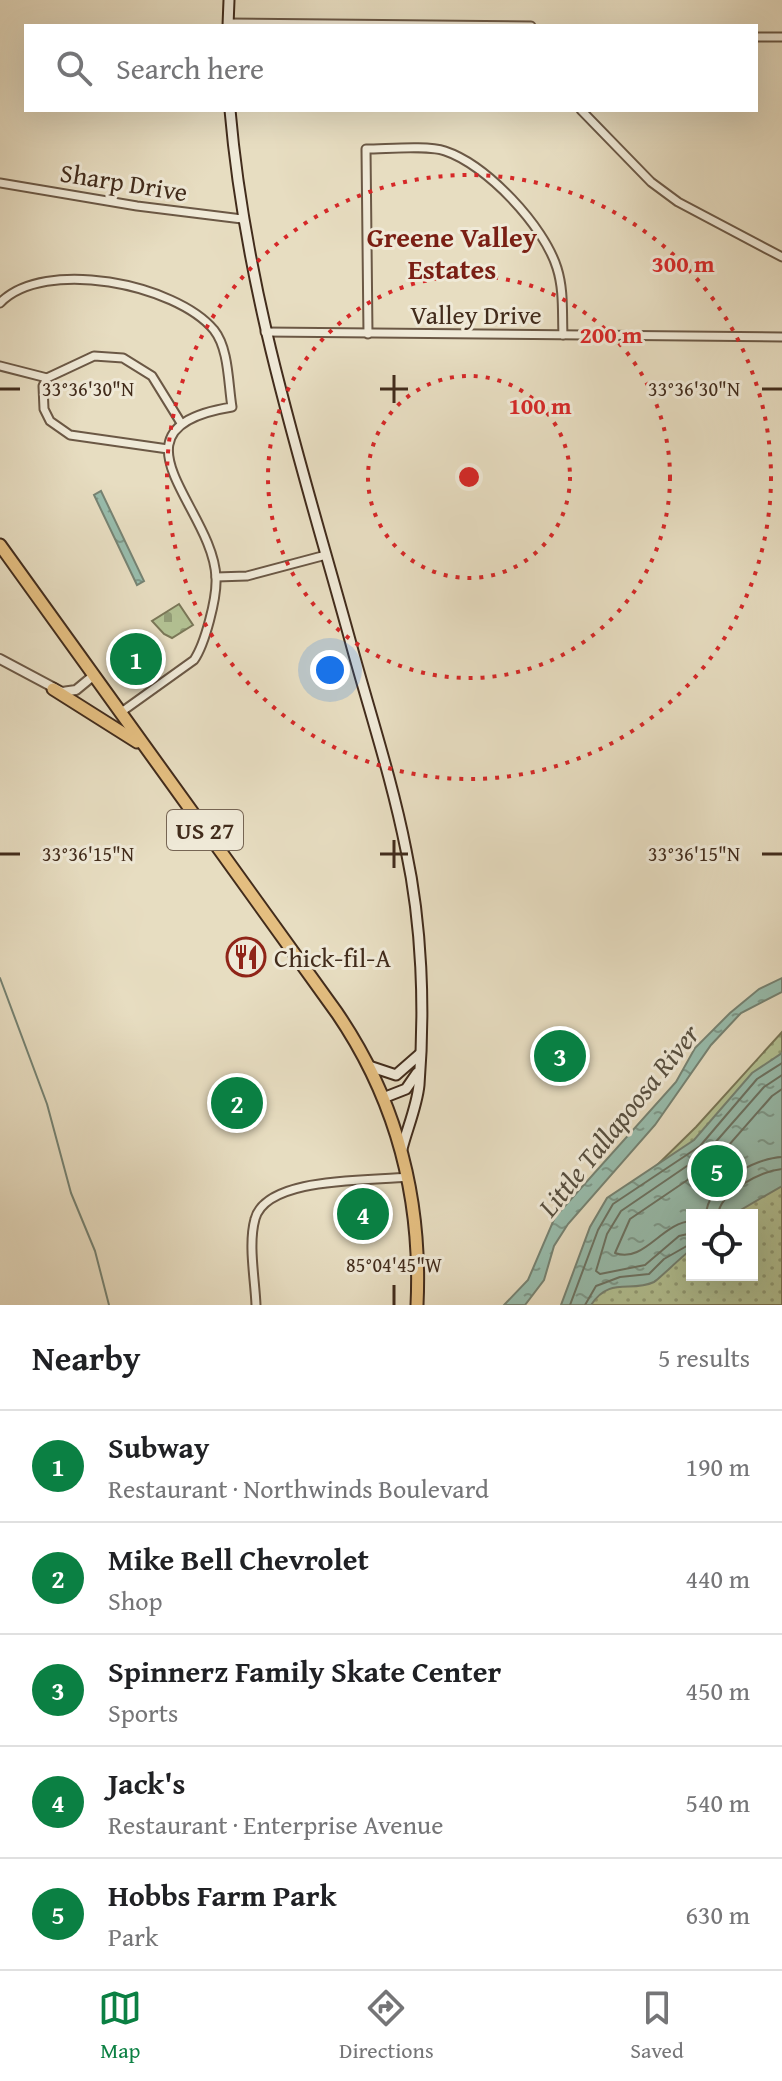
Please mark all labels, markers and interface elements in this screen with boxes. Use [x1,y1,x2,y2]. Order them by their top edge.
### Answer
search box [24,24,758,112]
icon: search [52,46,96,90]
text: Search here [116,46,264,90]
street label: Sharp Drive [58,153,190,211]
district label: Greene Valley Estates [367,216,538,289]
text: 300 m [651,246,715,281]
street label: Valley Drive [410,295,542,334]
text: 200 m [579,317,643,352]
text: 33°36'30"N [42,374,134,403]
text: 33°36'30"N [648,374,740,403]
text: 100 m [508,388,572,423]
centre of rings [455,463,483,491]
pin: 1 [110,629,162,689]
your location [310,650,350,690]
road number: US 27 [167,810,243,850]
text: 33°36'15"N [42,839,134,868]
text: 33°36'15"N [648,839,740,868]
restaurant icon: Chick-fil-A [225,936,267,978]
place label: Chick-fil-A [274,938,391,977]
water label: Little Tallapoosa River [527,1014,710,1226]
pin: 3 [534,1026,586,1086]
pin: 2 [211,1073,263,1133]
pin: 5 [691,1141,743,1201]
pin: 4 [337,1184,389,1244]
map controls [686,1209,758,1281]
button: locate [686,1209,758,1281]
text: 85°04'45"W [346,1250,442,1279]
text: Nearby [32,1333,141,1382]
text: 5 results [658,1338,750,1377]
text: Subway [108,1425,209,1469]
text: 1 [51,1447,65,1486]
text: 190 m [685,1447,750,1486]
text: Restaurant · Northwinds Boulevard [108,1469,489,1508]
text: Mike Bell Chevrolet [108,1537,369,1581]
text: 2 [51,1559,65,1598]
text: 440 m [685,1559,750,1598]
text: Shop [108,1581,163,1620]
text: Spinnerz Family Skate Center [108,1649,501,1693]
text: 3 [51,1671,65,1710]
text: 450 m [685,1671,750,1710]
text: Sports [108,1693,178,1732]
text: Jack's [108,1761,185,1805]
text: 4 [51,1783,65,1822]
text: 540 m [685,1783,750,1822]
text: Restaurant · Enterprise Avenue [108,1805,443,1844]
text: Hobbs Farm Park [108,1873,337,1917]
text: 5 [51,1895,65,1934]
text: 630 m [685,1895,750,1934]
text: Park [108,1917,158,1956]
tab: Map [98,1986,142,2066]
tab: Directions [339,1986,434,2066]
tab: Saved [630,1986,684,2066]

